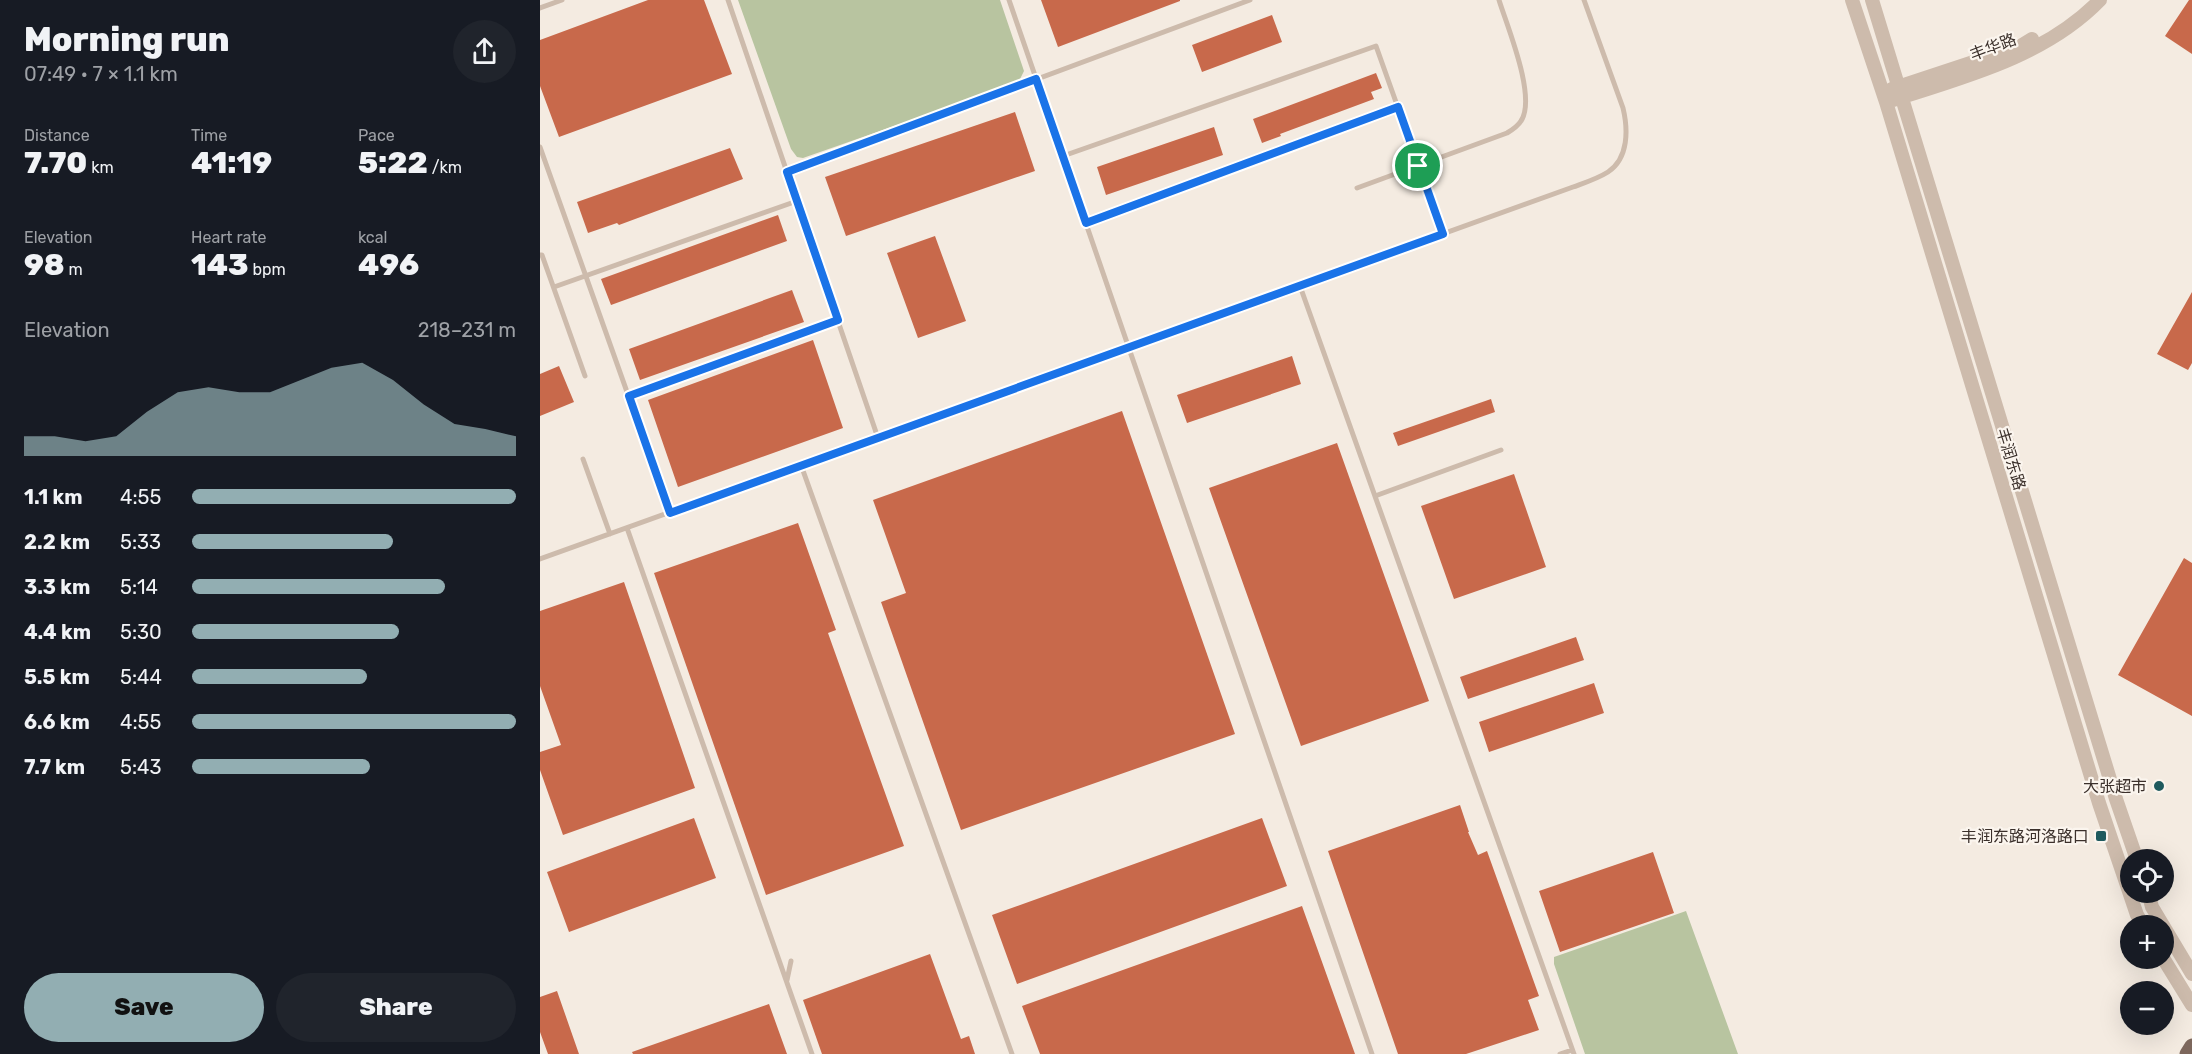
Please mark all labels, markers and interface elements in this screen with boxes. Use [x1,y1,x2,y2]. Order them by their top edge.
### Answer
text: Morning run [24,20,229,59]
button: share [453,20,516,83]
street label: 丰华路 [1967,30,2019,64]
text: 07:49 · 7 × 1.1 km [24,62,178,86]
text: Distance [24,126,90,145]
text: Time [191,126,227,145]
text: Pace [358,126,395,145]
pin [1392,140,1443,191]
text: 7.70 [24,145,87,181]
text: 41:19 [191,145,272,181]
text: 5:22 [358,145,428,181]
icon: arrive [1401,149,1434,182]
text: km [87,158,114,177]
text: /km [428,158,462,177]
text: Elevation [24,228,93,247]
text: Heart rate [191,228,266,247]
text: kcal [358,228,387,247]
text: 98 [24,247,65,283]
text: 143 [191,247,249,283]
text: 496 [358,247,419,283]
text: m [65,260,83,279]
text: bpm [249,260,286,279]
text: Elevation [24,318,110,342]
text: 218–231 m [418,318,516,342]
street label: 丰润东路 [1993,426,2029,492]
text: 1.1 km [24,485,83,509]
text: 4:55 [120,485,161,509]
text: 2.2 km [24,530,90,554]
text: 5:33 [120,530,161,554]
text: 3.3 km [24,575,90,599]
text: 5:14 [120,575,158,599]
text: 4.4 km [24,620,91,644]
text: 5:30 [120,620,162,644]
text: 5.5 km [24,665,90,689]
text: 5:44 [120,665,162,689]
text: 6.6 km [24,710,90,734]
text: 4:55 [120,710,161,734]
text: 7.7 km [24,755,85,779]
text: 5:43 [120,755,161,779]
place label: 大张超市 [2083,777,2147,796]
marker: 大张超市 [2152,779,2166,793]
place label: 丰润东路河洛路口 [1961,827,2089,846]
marker: 丰润东路河洛路口 [2094,829,2108,843]
map controls [2120,849,2174,1035]
button: locate [2120,849,2174,903]
button: + [2120,915,2174,969]
button: Save [24,973,264,1042]
button: Share [276,973,516,1042]
button: − [2120,981,2174,1035]

